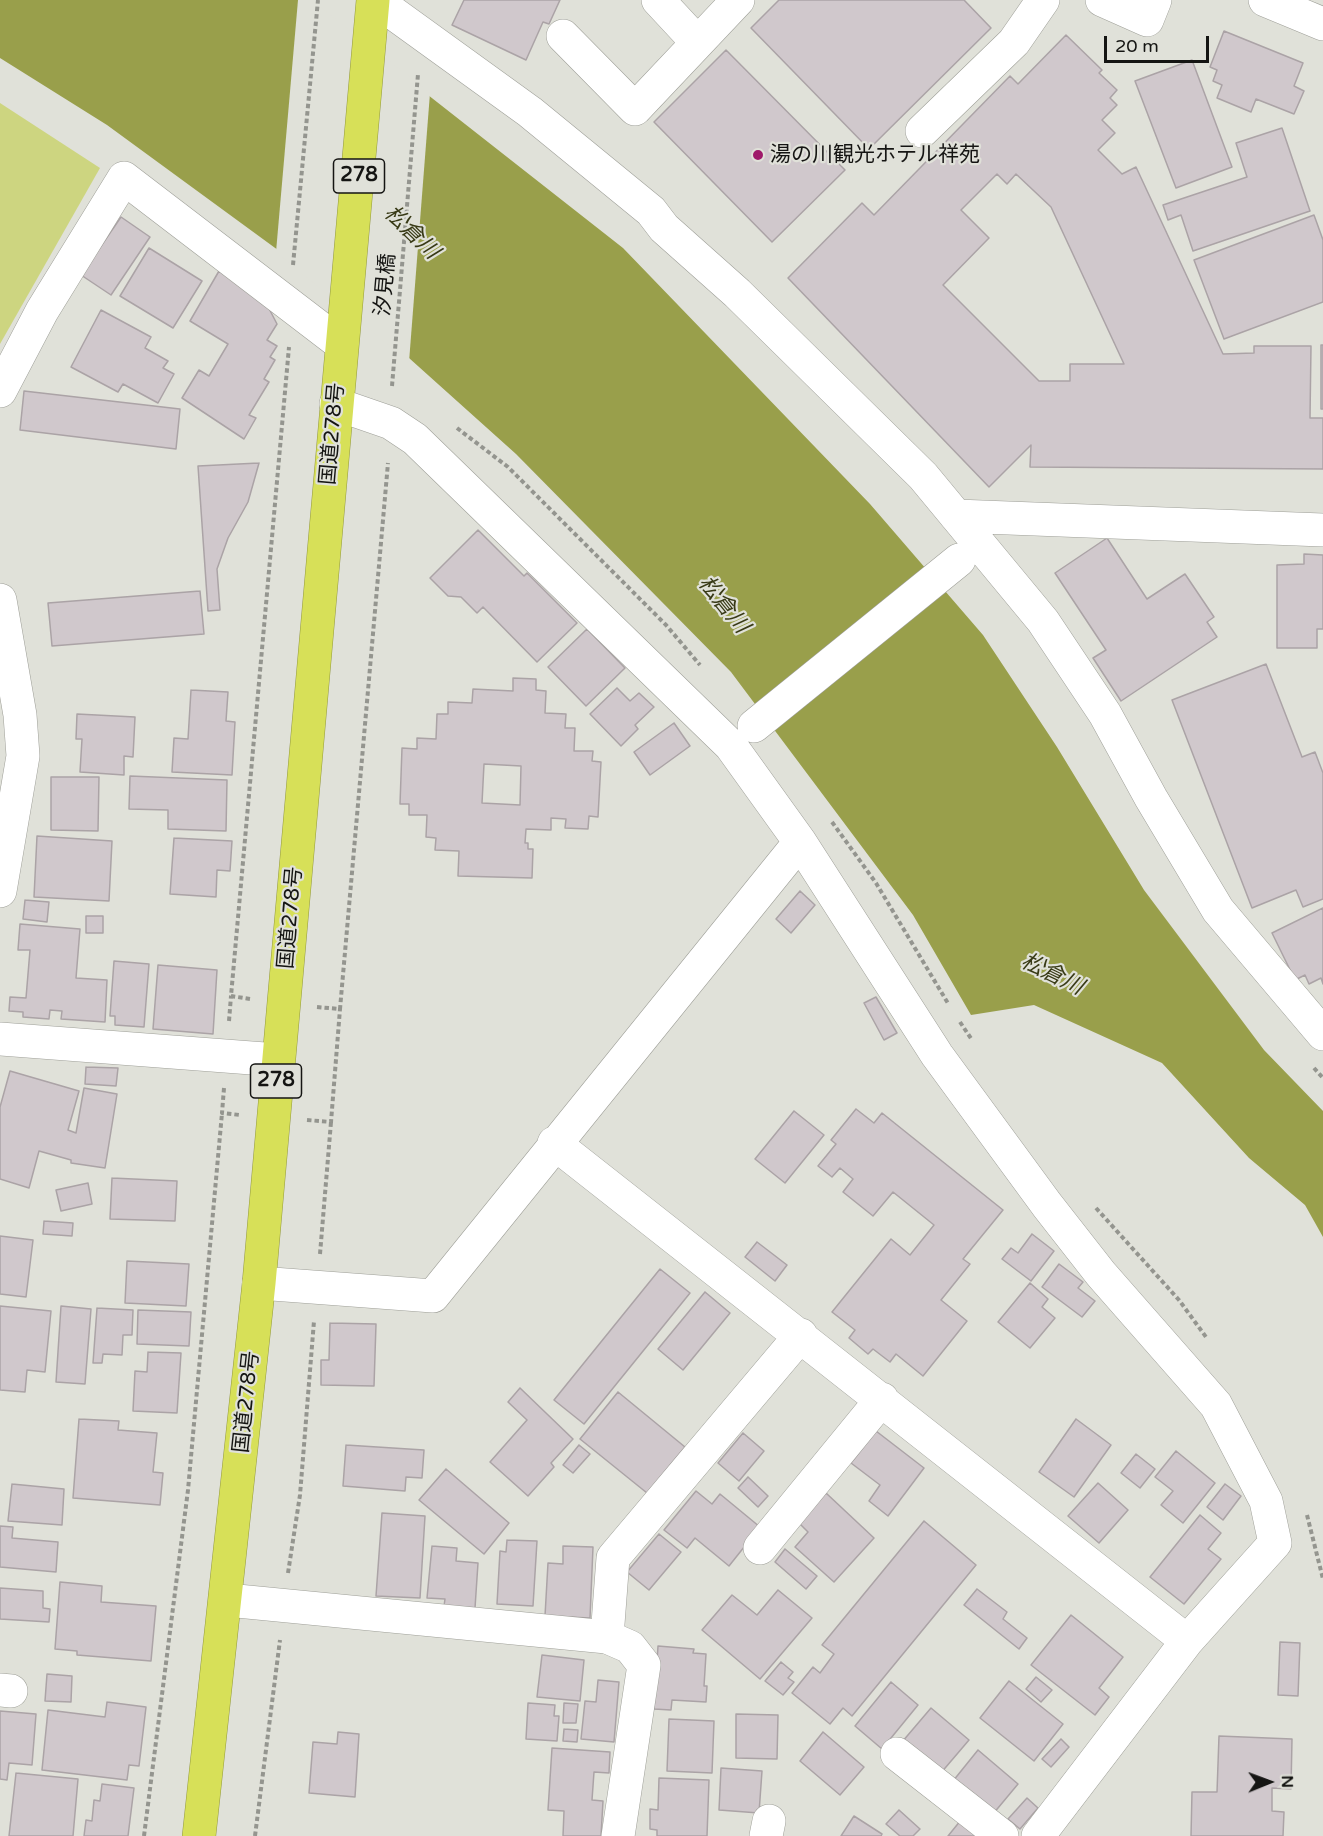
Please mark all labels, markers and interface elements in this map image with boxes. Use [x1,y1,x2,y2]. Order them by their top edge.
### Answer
scale bar [1107,24,1212,62]
text: 20 m [1115,35,1159,57]
place label: 湯の川観光ホテル祥苑 [770,142,980,168]
marker: 湯の川観光ホテル祥苑 [751,148,765,162]
road number: 278 [334,159,385,193]
water label: 松倉川 [378,201,444,265]
street label: 汐見橋 [371,253,401,317]
street label: 国道278号 [316,382,350,486]
water label: 松倉川 [692,571,754,639]
street label: 国道278号 [274,866,308,970]
water label: 松倉川 [1017,949,1087,1001]
road number: 278 [250,1064,302,1098]
street label: 国道278号 [229,1350,265,1454]
north arrow [1239,1752,1299,1812]
text: N [1277,1775,1297,1788]

